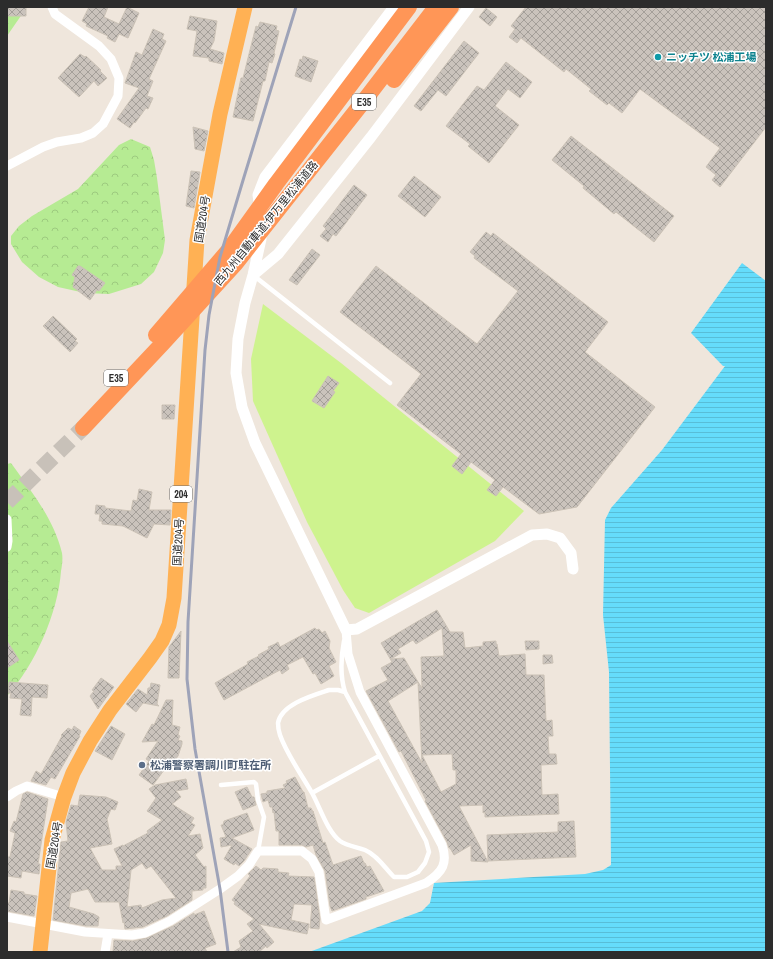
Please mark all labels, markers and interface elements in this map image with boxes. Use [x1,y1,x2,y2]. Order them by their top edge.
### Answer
place label: ニッチツ 松浦工場 [666,50,757,64]
marker: ニッチツ 松浦工場 [653,52,663,62]
road number: E35 [352,94,376,110]
street label: 西九州自動車道;伊万里松浦道路 [211,158,321,288]
street label: 国道204号 [191,194,213,244]
road number: E35 [104,370,128,386]
road number: 204 [170,486,192,502]
street label: 国道204号 [170,518,186,566]
place label: 松浦警察署調川町駐在所 [150,758,271,772]
marker: 松浦警察署調川町駐在所 [137,760,147,770]
street label: 国道204号 [43,820,65,870]

